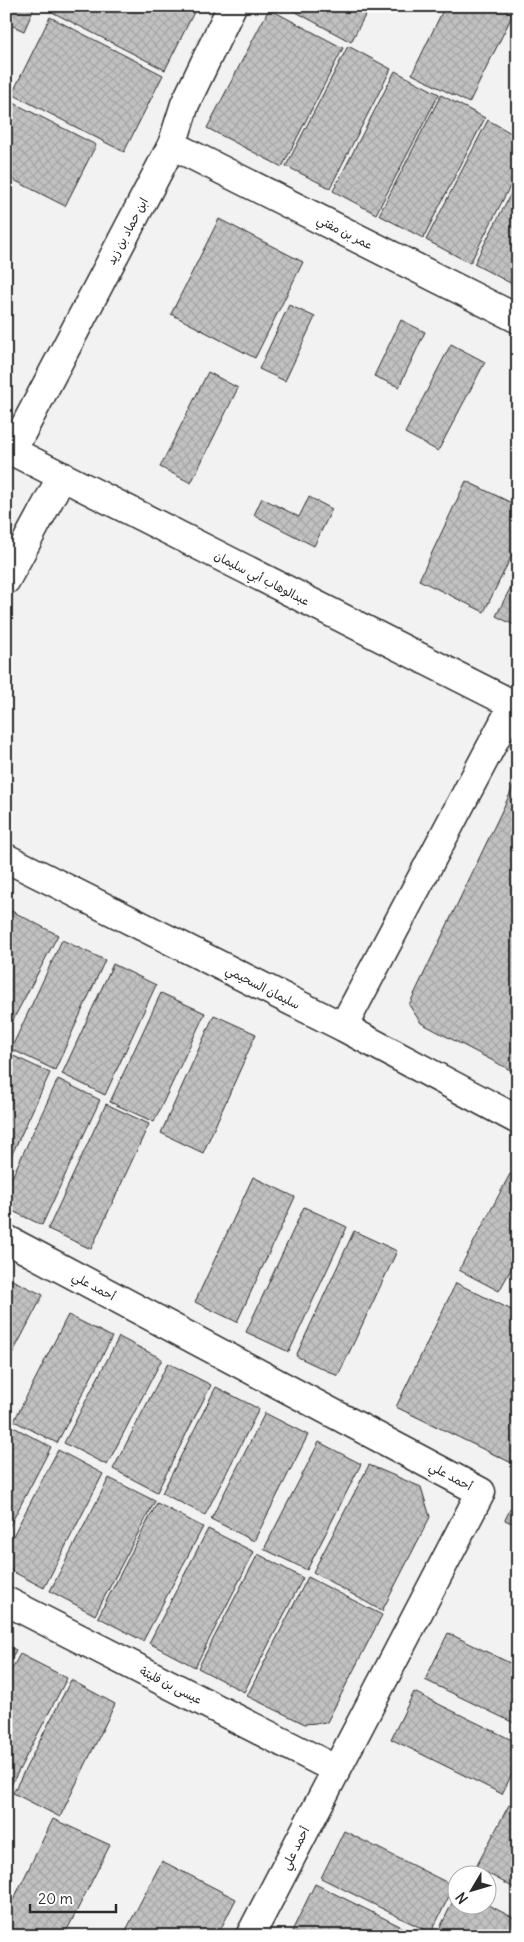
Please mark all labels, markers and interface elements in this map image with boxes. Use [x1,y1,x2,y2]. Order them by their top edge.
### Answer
street label: ابن حماد بن زيد [103,195,152,268]
street label: عمر بن مفتي [313,212,375,256]
street label: عبدالوهاب أبي سليمان [210,547,312,612]
street label: سليمان السحيمي [221,962,303,1016]
street label: أحمد علي [68,1268,118,1307]
street label: أحمد علي [425,1458,475,1497]
street label: عيسى بن فليتة [137,1663,205,1708]
street label: أحمد علي [278,1824,316,1874]
north arrow [446,1864,496,1914]
scale bar [30,1882,116,1914]
text: 20 m [38,1889,73,1908]
text: N [452,1889,472,1907]

